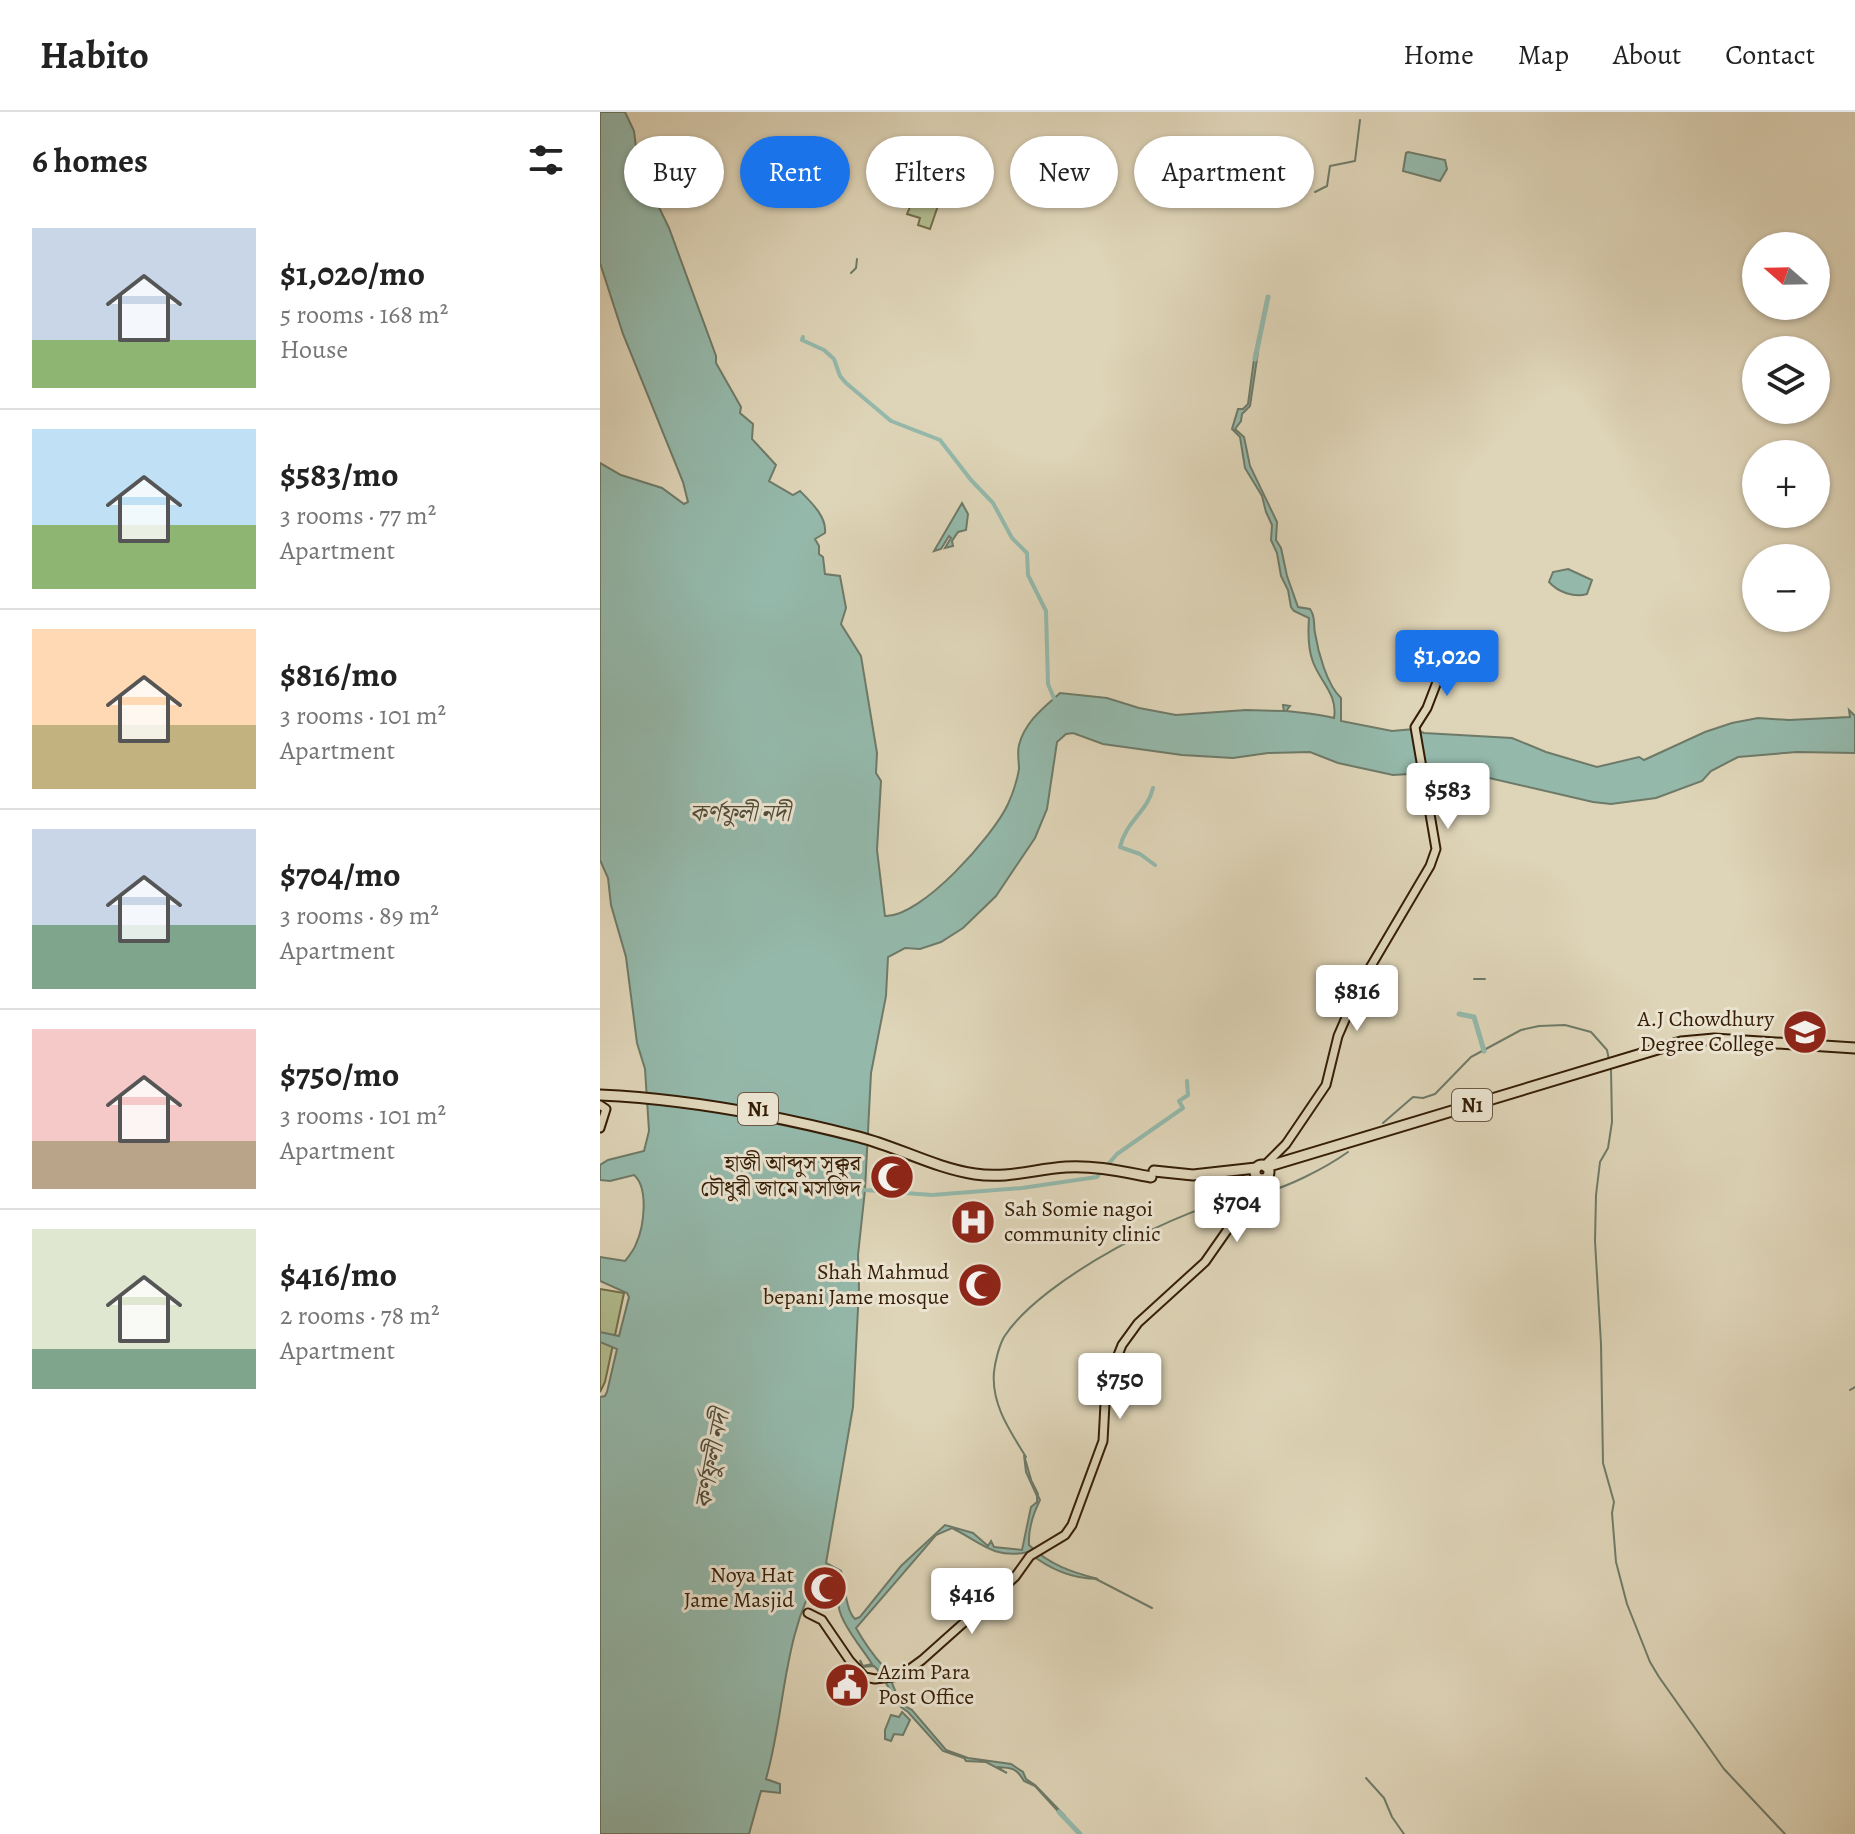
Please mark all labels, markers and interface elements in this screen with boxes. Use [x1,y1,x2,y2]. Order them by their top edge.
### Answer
text: Habito [40,29,149,81]
text: Home [1403,36,1474,74]
text: Map [1518,36,1569,74]
text: About [1613,36,1681,74]
text: Contact [1725,36,1815,74]
chip: Buy [624,136,724,208]
chip: Rent [740,136,850,208]
chip: Filters [866,136,994,208]
chip: New [1010,136,1118,208]
chip: Apartment [1134,136,1314,208]
text: 6 homes [32,137,148,184]
icon: filters [524,138,568,182]
north arrow [1742,232,1830,320]
map controls [1742,232,1830,632]
text: $1,020/mo [280,250,425,297]
icon: home [96,260,192,356]
text: 5 rooms · 168 m² [280,297,448,332]
text: House [280,332,348,367]
button: layers [1742,336,1830,424]
button: + [1742,440,1830,528]
text: $583/mo [280,451,399,498]
icon: home [96,461,192,557]
text: 3 rooms · 77 m² [280,498,436,533]
text: Apartment [280,533,395,568]
button: − [1742,544,1830,632]
pin: $1,020 [1382,630,1512,698]
text: $1,020 [1413,638,1481,673]
text: $816/mo [280,651,397,698]
icon: home [96,661,192,757]
text: 3 rooms · 101 m² [280,698,446,733]
text: Apartment [280,733,395,768]
pin: $583 [1401,763,1495,831]
text: $583 [1425,771,1471,806]
water label: কর্ণফুলী নদী [690,797,793,829]
text: $704/mo [280,851,401,898]
icon: home [96,861,192,957]
text: 3 rooms · 89 m² [280,898,439,933]
text: Apartment [280,933,395,968]
pin: $816 [1310,965,1404,1033]
text: $816 [1334,973,1380,1008]
place label: A.J Chowdhury Degree College [1637,1004,1774,1059]
school or university icon: A.J Chowdhury Degree College [1781,1008,1829,1056]
text: $750/mo [280,1051,399,1098]
icon: home [96,1061,192,1157]
road number: N1 [1452,1089,1492,1121]
road number: N1 [738,1093,778,1125]
text: 3 rooms · 101 m² [280,1098,446,1133]
text: Apartment [280,1133,395,1168]
place label: হাজী আব্দুস সুক্কুর চৌধুরী জামে মসজিদ [700,1149,862,1204]
mosque icon: হাজী আব্দুস সুক্কুর চৌধুরী জামে মসজিদ [868,1153,916,1201]
pin: $704 [1190,1176,1284,1244]
text: $704 [1213,1184,1261,1219]
place label: Sah Somie nagoi community clinic [1004,1194,1161,1249]
hospital icon: Sah Somie nagoi community clinic [949,1198,997,1246]
text: $416/mo [280,1251,397,1298]
place label: Shah Mahmud bepani Jame mosque [763,1257,949,1312]
icon: home [96,1261,192,1357]
mosque icon: Shah Mahmud bepani Jame mosque [956,1261,1004,1309]
text: 2 rooms · 78 m² [280,1298,439,1333]
text: Apartment [280,1333,395,1368]
pin: $750 [1073,1353,1167,1421]
text: $750 [1096,1361,1144,1396]
water label: কর্ণফুলী নদী [687,1403,738,1511]
place label: Noya Hat Jame Masjid [684,1560,794,1615]
mosque icon: Noya Hat Jame Masjid [801,1564,849,1612]
pin: $416 [925,1568,1019,1636]
text: $416 [949,1576,995,1611]
place label: Azim Para Post Office [877,1657,974,1712]
public building icon: Azim Para Post Office [823,1661,871,1709]

